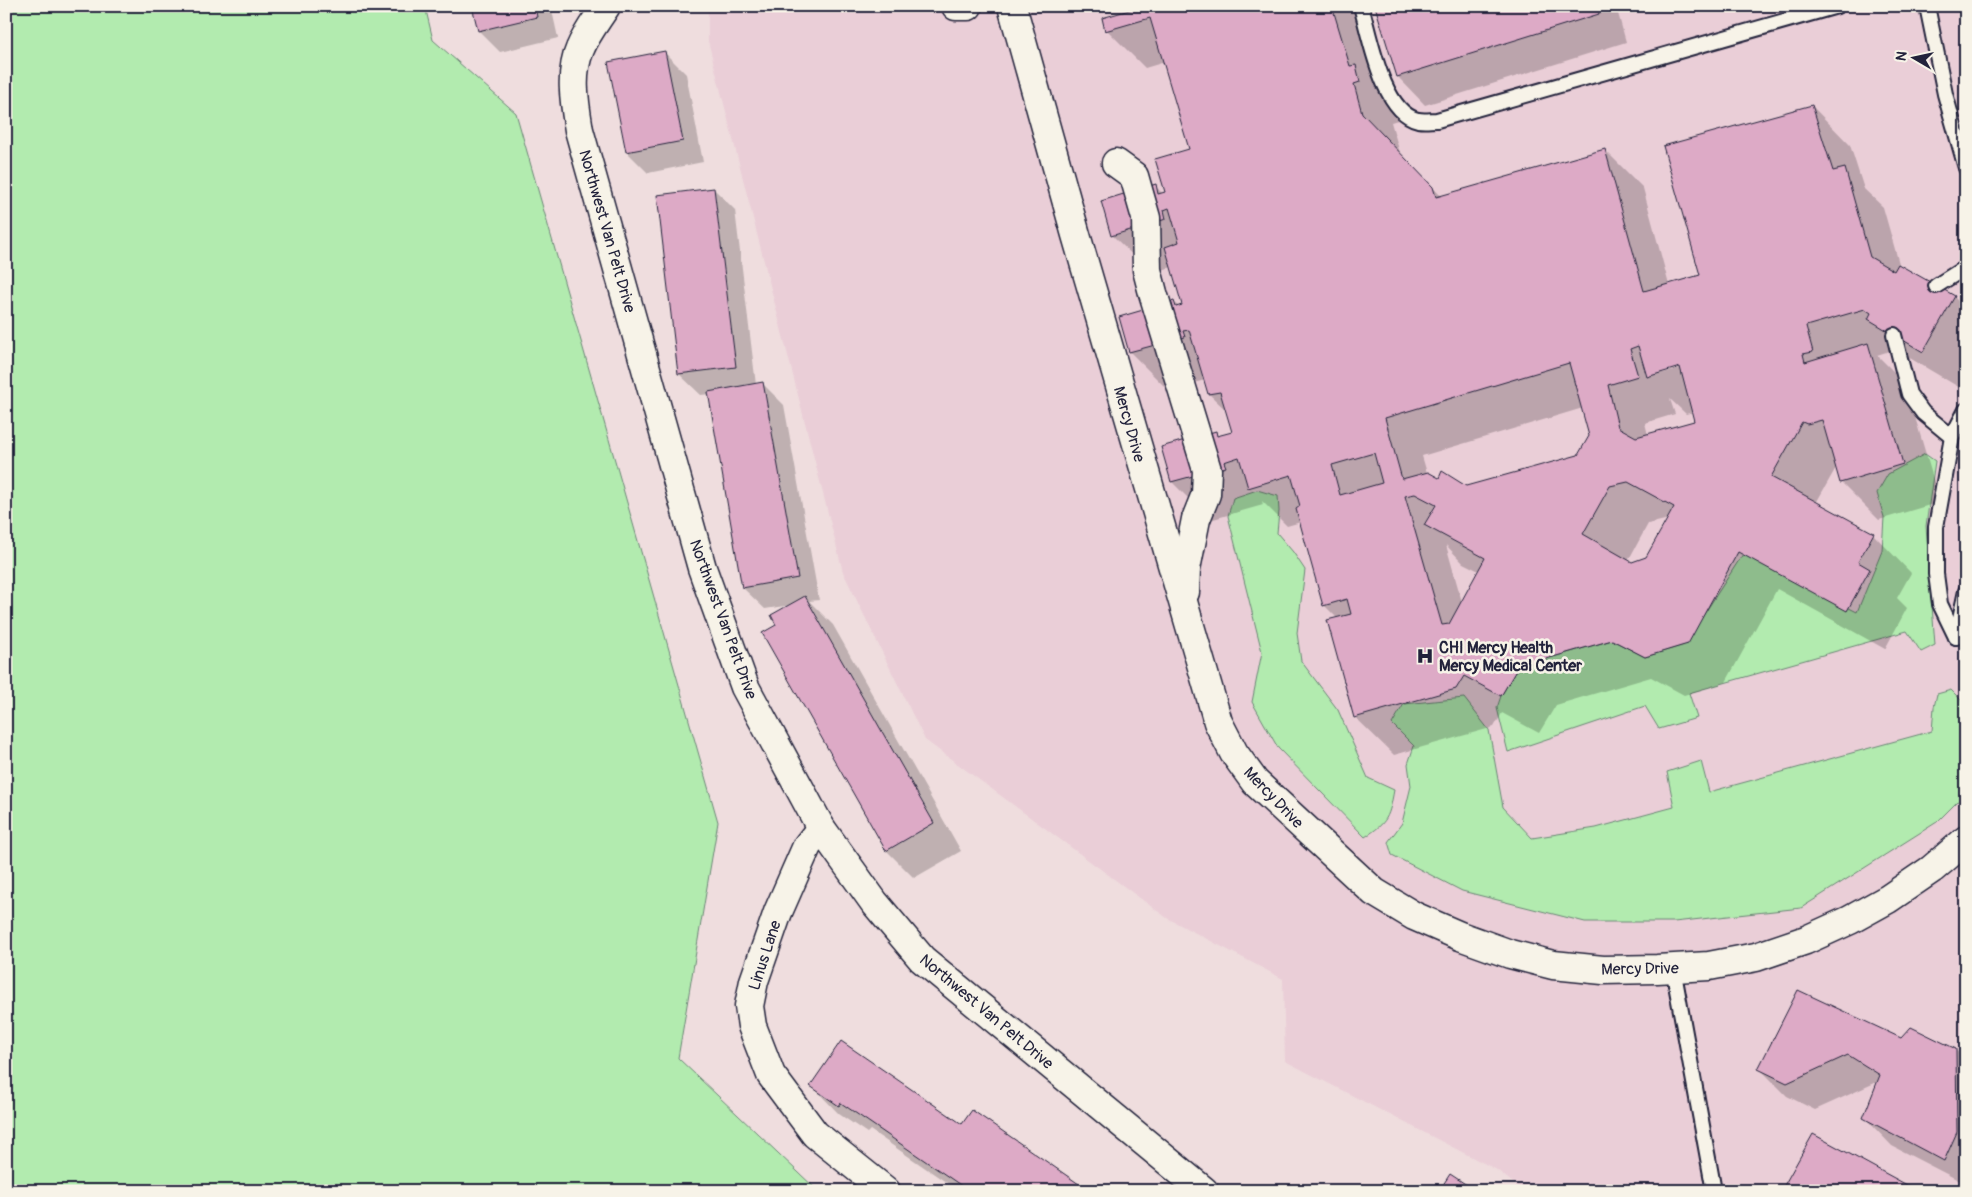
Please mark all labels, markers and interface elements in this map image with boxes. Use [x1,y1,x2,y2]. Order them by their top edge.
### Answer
north arrow [1890,32,1940,82]
text: N [1893,50,1911,62]
street label: Northwest Van Pelt Drive [574,148,640,315]
street label: Mercy Drive [1109,384,1149,464]
street label: Northwest Van Pelt Drive [685,537,761,702]
place label: CHI Mercy Health Mercy Medical Center [1439,638,1582,676]
hospital icon: CHI Mercy Health Mercy Medical Center [1415,646,1435,666]
street label: Mercy Drive [1239,763,1308,833]
street label: Linus Lane [744,918,786,993]
street label: Northwest Van Pelt Drive [915,950,1057,1074]
street label: Mercy Drive [1601,958,1679,980]

